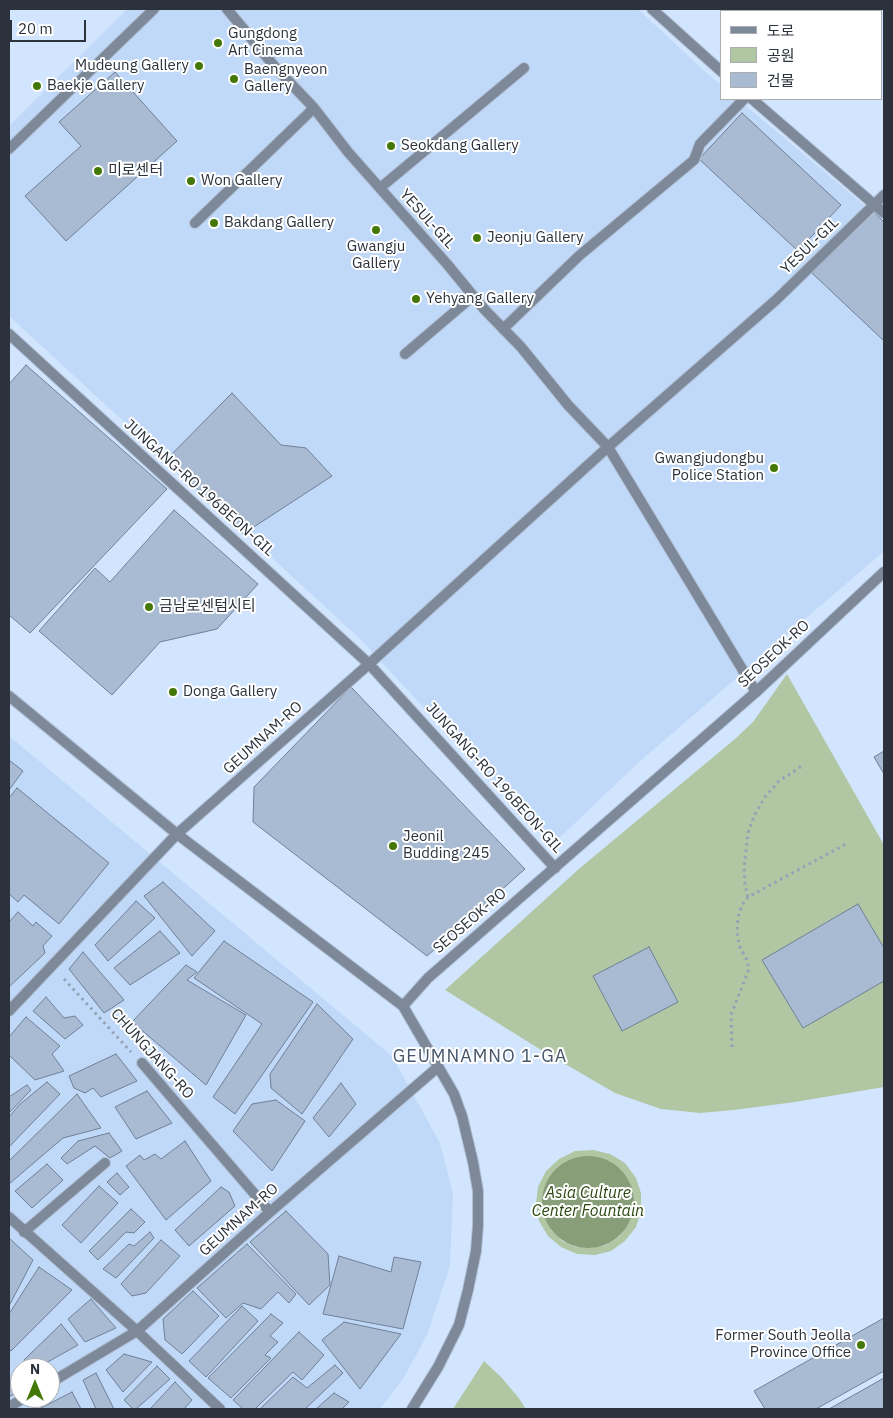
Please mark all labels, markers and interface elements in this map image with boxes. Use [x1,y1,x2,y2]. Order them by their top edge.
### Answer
scale bar [12,10,89,42]
legend [720,10,883,100]
text: 20 m [18,19,53,38]
text: 도로 [767,21,795,40]
place label: Gungdong Art Cinema [228,25,303,60]
marker: Gungdong Art Cinema [212,37,224,49]
text: 공원 [767,46,795,65]
place label: Mudeung Gallery [75,57,189,75]
marker: Mudeung Gallery [193,60,205,72]
place label: Baengnyeon Gallery [244,61,327,96]
text: 건물 [767,71,795,90]
marker: Baengnyeon Gallery [228,73,240,85]
place label: Baekje Gallery [47,77,144,95]
marker: Baekje Gallery [31,80,43,92]
place label: Seokdang Gallery [401,137,519,155]
marker: Seokdang Gallery [385,140,397,152]
place label: 미로센터 [108,162,163,180]
marker: 미로센터 [92,165,104,177]
place label: Won Gallery [201,172,282,190]
marker: Won Gallery [185,175,197,187]
street label: YESUL-GIL [396,186,458,252]
place label: Bakdang Gallery [224,214,334,232]
street label: YESUL-GIL [777,214,843,278]
marker: Bakdang Gallery [208,217,220,229]
marker: Gwangju Gallery [370,224,382,236]
place label: Jeonju Gallery [487,229,584,247]
marker: Jeonju Gallery [471,232,483,244]
place label: Gwangju Gallery [347,238,405,273]
place label: Yehyang Gallery [426,290,534,308]
marker: Yehyang Gallery [410,293,422,305]
street label: JUNGANG-RO 196BEON-GIL [120,416,278,560]
place label: Gwangjudongbu Police Station [655,450,764,485]
marker: Gwangjudongbu Police Station [768,462,780,474]
place label: 금남로센텀시티 [159,598,256,616]
marker: 금남로센텀시티 [143,601,155,613]
street label: SEOSEOK-RO [735,616,813,692]
place label: Donga Gallery [183,683,277,701]
marker: Donga Gallery [167,686,179,698]
street label: GEUMNAM-RO [220,698,306,778]
street label: JUNGANG-RO 196BEON-GIL [422,699,566,857]
place label: Jeonil Budding 245 [403,828,489,863]
marker: Jeonil Budding 245 [387,840,399,852]
street label: SEOSEOK-RO [430,884,510,958]
street label: CHUNGJANG-RO [107,1005,197,1103]
district label: GEUMNAMNO 1-GA [391,1046,569,1068]
street label: GEUMNAM-RO [196,1180,282,1260]
water label: Asia Culture Center Fountain [532,1183,644,1221]
place label: Former South Jeolla Province Office [715,1327,851,1362]
marker: Former South Jeolla Province Office [855,1339,867,1351]
north arrow [10,1358,60,1408]
text: N [30,1360,40,1378]

